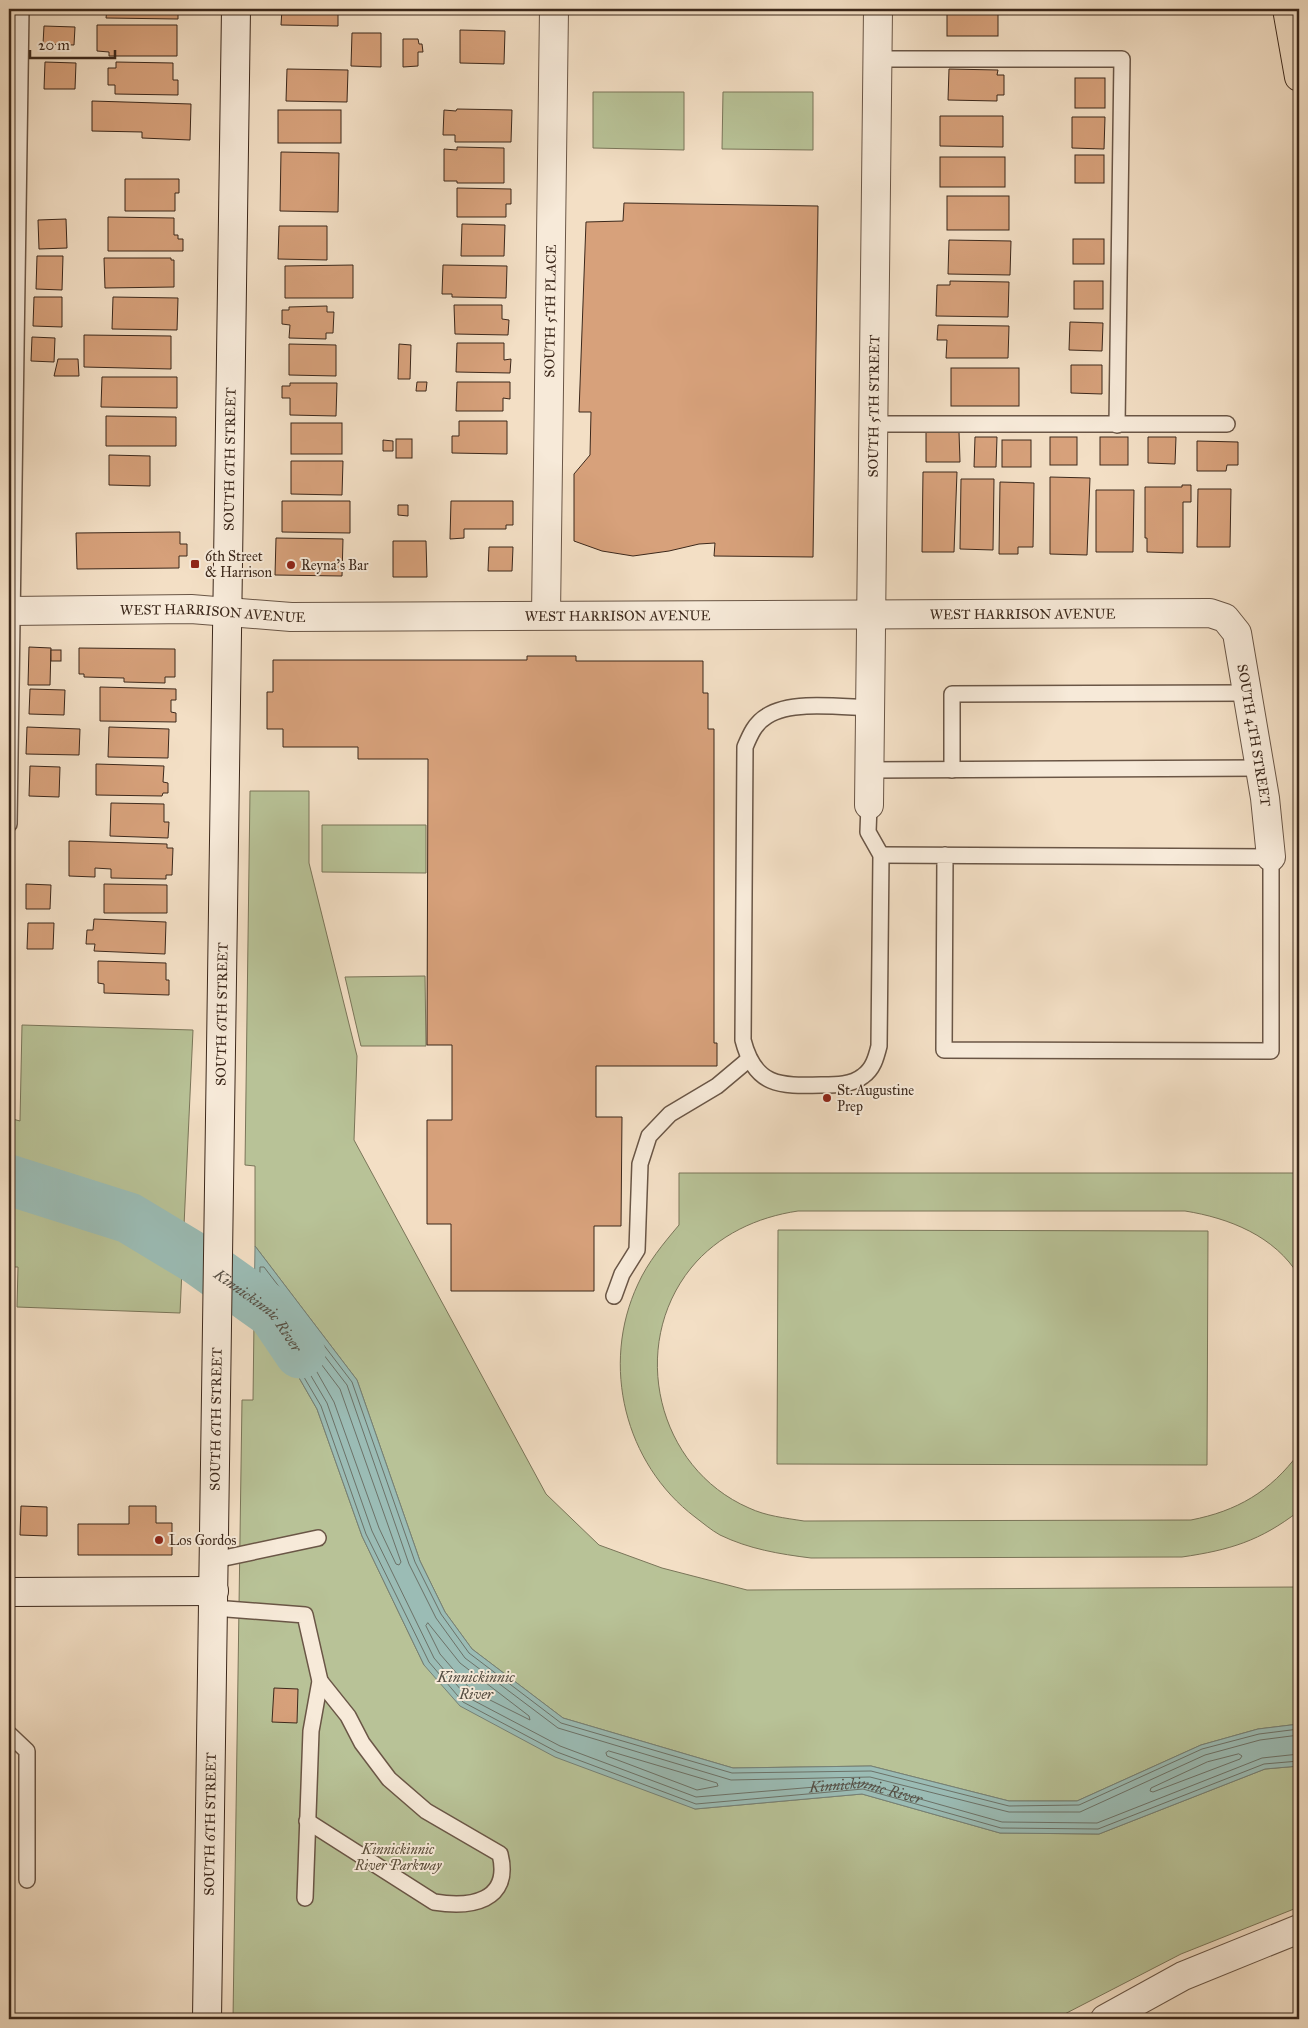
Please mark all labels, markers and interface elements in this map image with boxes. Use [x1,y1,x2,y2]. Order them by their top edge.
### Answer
scale bar [30,28,115,60]
text: 20 m [38,36,70,54]
street label: SOUTH 5TH PLACE [541,244,559,378]
street label: SOUTH 5TH STREET [864,334,883,478]
street label: SOUTH 6TH STREET [220,387,239,531]
place label: 6th Street & Harrison [205,548,273,581]
place label: Reyna's Bar [301,557,369,574]
marker: 6th Street & Harrison [189,558,201,570]
marker: Reyna's Bar [285,559,297,571]
street label: WEST HARRISON AVENUE [120,600,306,626]
street label: WEST HARRISON AVENUE [930,605,1116,623]
street label: WEST HARRISON AVENUE [525,607,711,624]
street label: SOUTH 4TH STREET [1234,663,1274,808]
street label: SOUTH 6TH STREET [212,942,231,1086]
place label: St. Augustine Prep [837,1082,914,1115]
marker: St. Augustine Prep [821,1092,833,1104]
water label: Kinnickinnic River [210,1264,306,1356]
street label: SOUTH 6TH STREET [206,1347,225,1491]
place label: Los Gordos [169,1532,236,1549]
marker: Los Gordos [153,1534,165,1546]
water label: Kinnickinnic River [436,1668,515,1703]
street label: SOUTH 6TH STREET [200,1752,219,1896]
water label: Kinnickinnic River [807,1774,925,1808]
park label: Kinnickinnic River Parkway [354,1841,442,1874]

